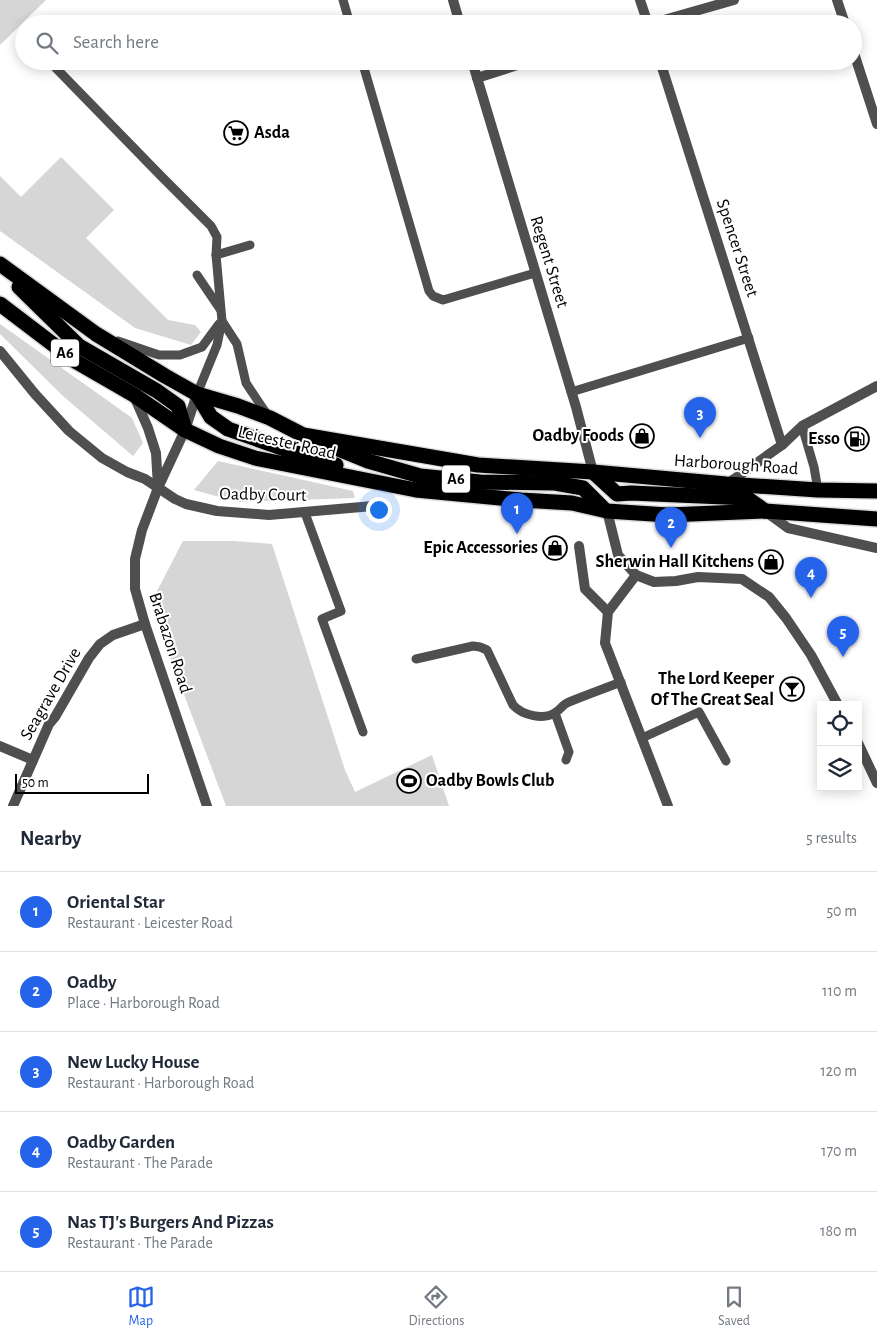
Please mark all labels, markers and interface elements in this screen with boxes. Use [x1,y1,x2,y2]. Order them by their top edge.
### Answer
search box [15,15,862,70]
icon: search [33,29,61,57]
text: Search here [73,33,159,52]
supermarket icon: Asda [223,120,249,146]
place label: Asda [254,124,290,142]
street label: Spencer Street [713,197,761,299]
street label: Regent Street [527,214,572,310]
road number: A6 [51,339,79,366]
pin: 3 [684,397,716,438]
street label: Leicester Road [236,423,338,463]
shop icon: Oadby Foods [629,423,655,449]
fuel station icon: Esso [844,426,870,452]
place label: Oadby Foods [533,427,624,445]
place label: Esso [808,430,840,448]
street label: Harborough Road [673,452,799,478]
road number: A6 [442,466,470,492]
street label: Oadby Court [219,485,307,505]
pin: 1 [501,493,533,534]
your location [366,497,392,523]
pin: 2 [655,507,687,548]
shop icon: Epic Accessories [542,535,568,561]
place label: Epic Accessories [423,539,538,557]
shop icon: Sherwin Hall Kitchens [758,549,784,575]
place label: Sherwin Hall Kitchens [596,553,754,571]
pin: 4 [795,557,827,598]
street label: Brabazon Road [145,590,195,696]
pin: 5 [827,616,859,657]
street label: Seagrave Drive [17,645,85,743]
place label: The Lord Keeper Of The Great Seal [651,670,775,709]
bar icon: The Lord Keeper Of The Great Seal [779,676,805,702]
map controls [817,701,862,791]
button: locate [817,701,862,746]
button: layers [817,746,862,791]
sports icon: Oadby Bowls Club [396,768,422,794]
scale bar [15,771,149,794]
place label: Oadby Bowls Club [426,772,554,790]
text: 50 m [22,776,49,790]
text: Nearby [20,828,81,849]
text: 5 results [806,830,857,846]
text: Oriental Star [67,893,165,912]
text: 1 [33,903,39,919]
text: 50 m [826,903,857,919]
text: Restaurant · Leicester Road [67,915,233,931]
text: Oadby [67,973,116,992]
text: 2 [32,983,40,999]
text: 110 m [822,983,857,999]
text: Place · Harborough Road [67,995,220,1011]
text: New Lucky House [67,1053,200,1072]
text: 3 [33,1063,39,1079]
text: 120 m [820,1063,857,1079]
text: Restaurant · Harborough Road [67,1075,254,1091]
text: Oadby Garden [67,1133,175,1152]
text: 4 [32,1143,40,1159]
text: 170 m [821,1143,857,1159]
text: Restaurant · The Parade [67,1155,213,1171]
text: Nas TJ's Burgers And Pizzas [67,1213,274,1232]
text: 5 [33,1223,39,1239]
text: 180 m [820,1223,857,1239]
text: Restaurant · The Parade [67,1235,213,1251]
tab: Map [127,1283,155,1330]
tab: Directions [409,1283,464,1330]
tab: Saved [718,1283,750,1330]

